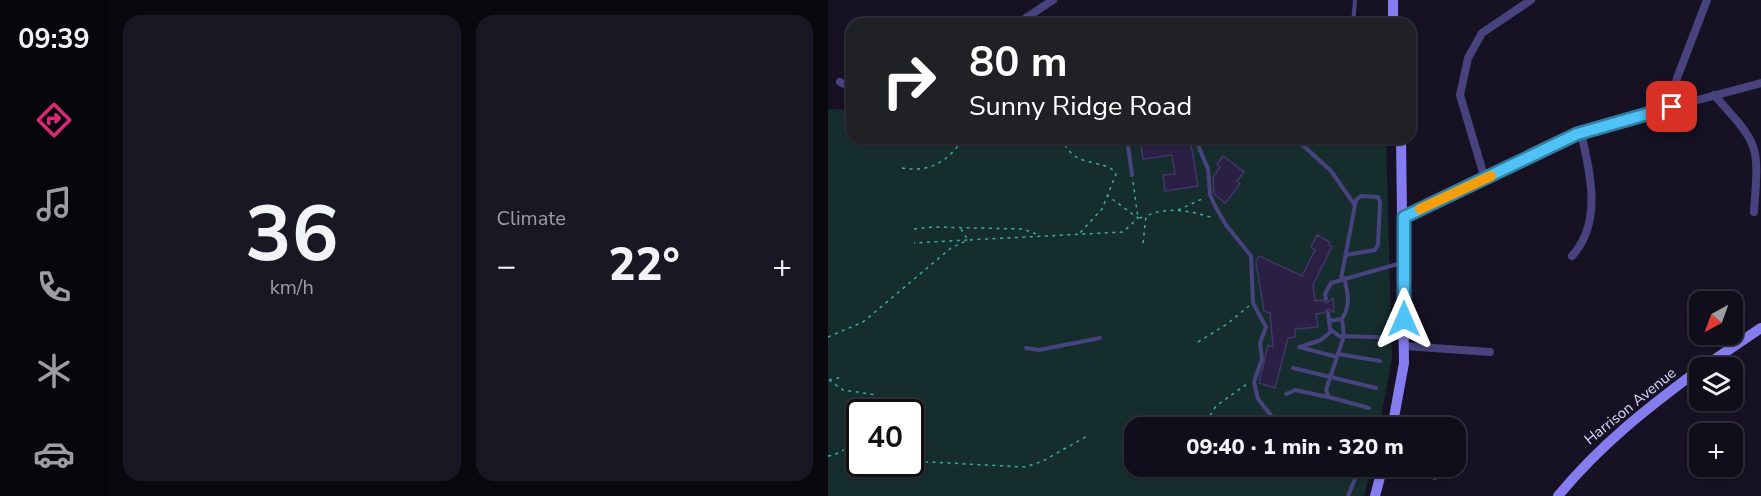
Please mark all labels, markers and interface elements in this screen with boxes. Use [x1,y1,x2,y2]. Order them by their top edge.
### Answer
text: 09:39 [18,21,90,58]
text: 80 m [969,34,1068,91]
icon: right [870,42,948,120]
pin [1646,81,1697,132]
text: Sunny Ridge Road [969,88,1192,125]
icon: arrive [1655,90,1688,123]
icon: directions [33,99,75,141]
text: 36 [245,181,339,288]
icon: music [33,183,75,225]
text: Climate [497,205,566,232]
text: 22° [609,235,680,296]
text: − [497,244,516,289]
text: + [772,244,792,289]
icon: phone [33,266,75,308]
text: km/h [270,274,314,301]
position arrow [1372,287,1436,351]
north arrow [1689,291,1743,345]
map controls [1689,291,1743,477]
icon: climate [33,350,75,392]
button: layers [1689,357,1743,411]
street label: Harrison Avenue [1580,363,1680,449]
speed limit sign: 40 [846,399,924,477]
button: + [1689,423,1743,477]
text: 09:40 · 1 min · 320 m [1186,432,1404,462]
icon: car [33,433,75,475]

